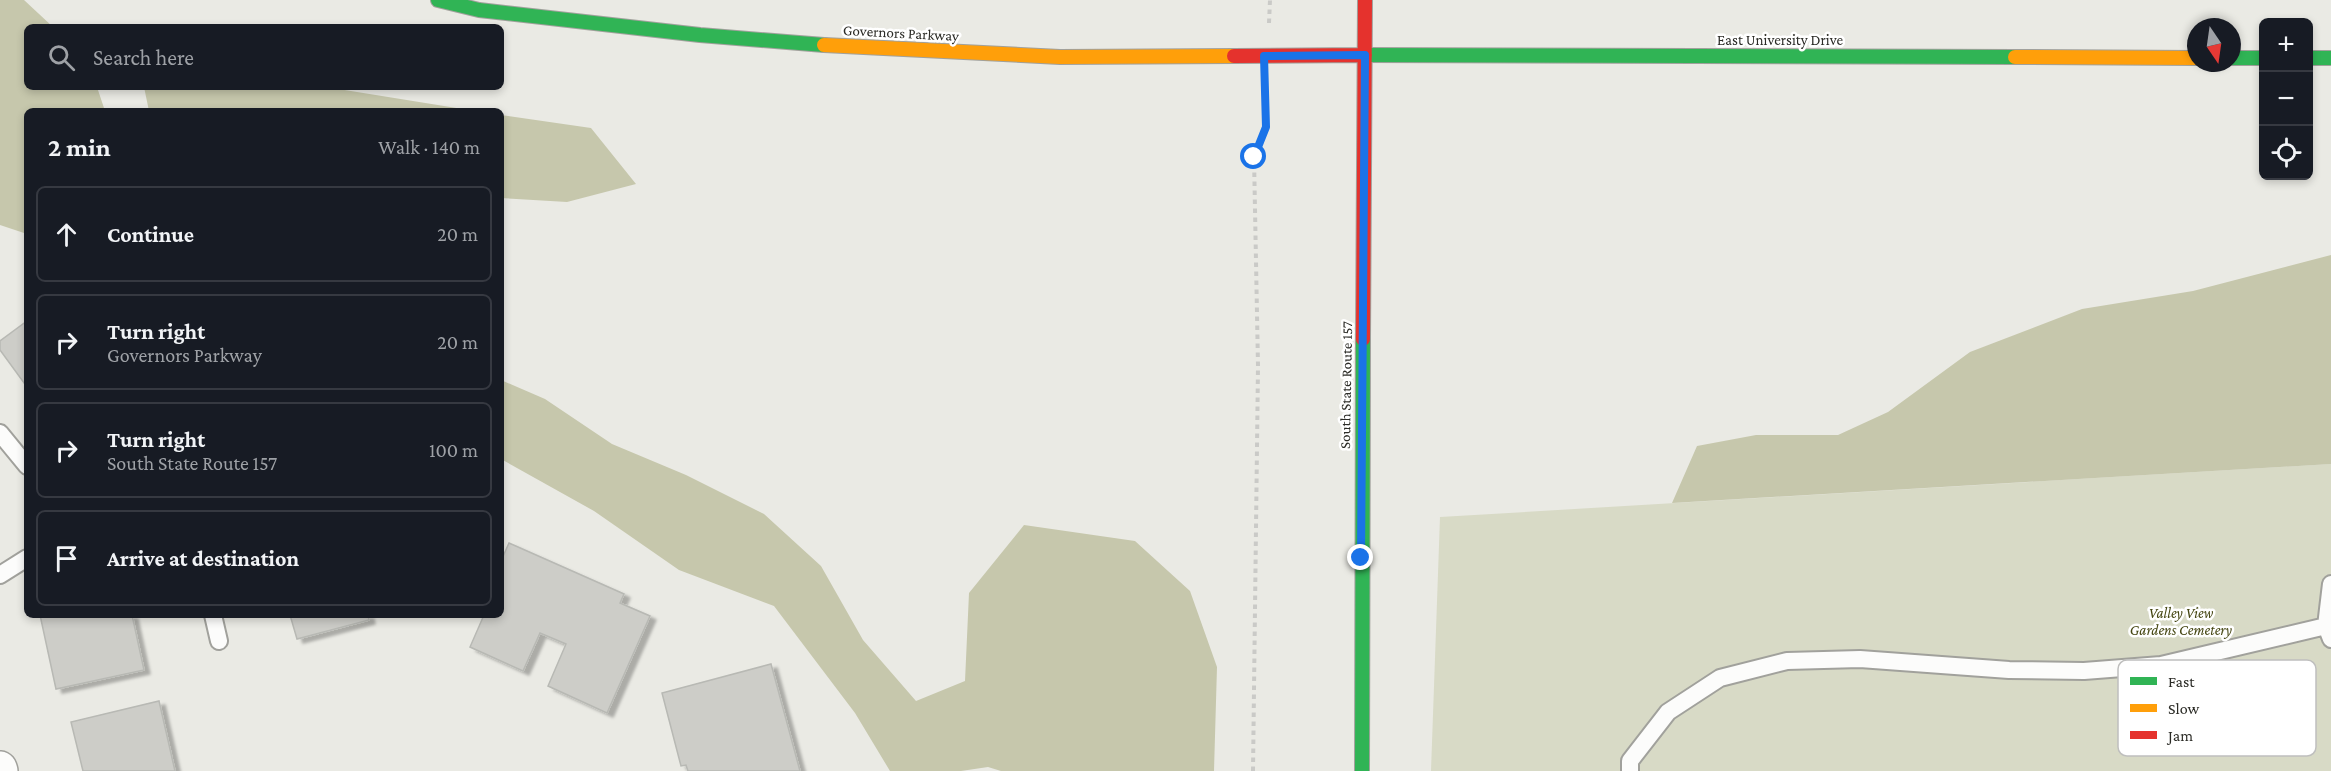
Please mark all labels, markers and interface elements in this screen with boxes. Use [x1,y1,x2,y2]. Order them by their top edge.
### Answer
north arrow [2187,18,2241,72]
map controls [2259,18,2313,180]
button: + [2259,18,2313,72]
street label: Governors Parkway [843,22,960,45]
search box [24,24,504,90]
street label: East University Drive [1717,32,1843,49]
icon: search [45,41,78,74]
text: Search here [93,45,194,70]
button: − [2259,72,2313,126]
button: locate [2259,126,2313,180]
text: 2 min [48,133,111,162]
text: Walk · 140 m [378,136,480,158]
route start [1240,143,1266,169]
icon: ahead [50,218,83,251]
text: Continue [107,222,194,247]
text: 20 m [437,223,478,245]
text: Turn right [107,319,205,344]
street label: South State Route 157 [1337,321,1355,449]
icon: right [50,326,83,359]
text: 20 m [437,331,478,353]
text: Governors Parkway [107,344,262,366]
text: Turn right [107,427,205,452]
icon: right [50,434,83,467]
text: 100 m [429,439,478,461]
text: South State Route 157 [107,452,277,474]
icon: arrive [50,542,83,575]
route end [1347,544,1373,570]
text: Arrive at destination [107,546,299,571]
park label: Valley View Gardens Cemetery [2130,605,2232,639]
legend [2118,660,2316,756]
text: Fast [2168,673,2195,690]
text: Slow [2168,700,2200,717]
text: Jam [2166,727,2193,745]

